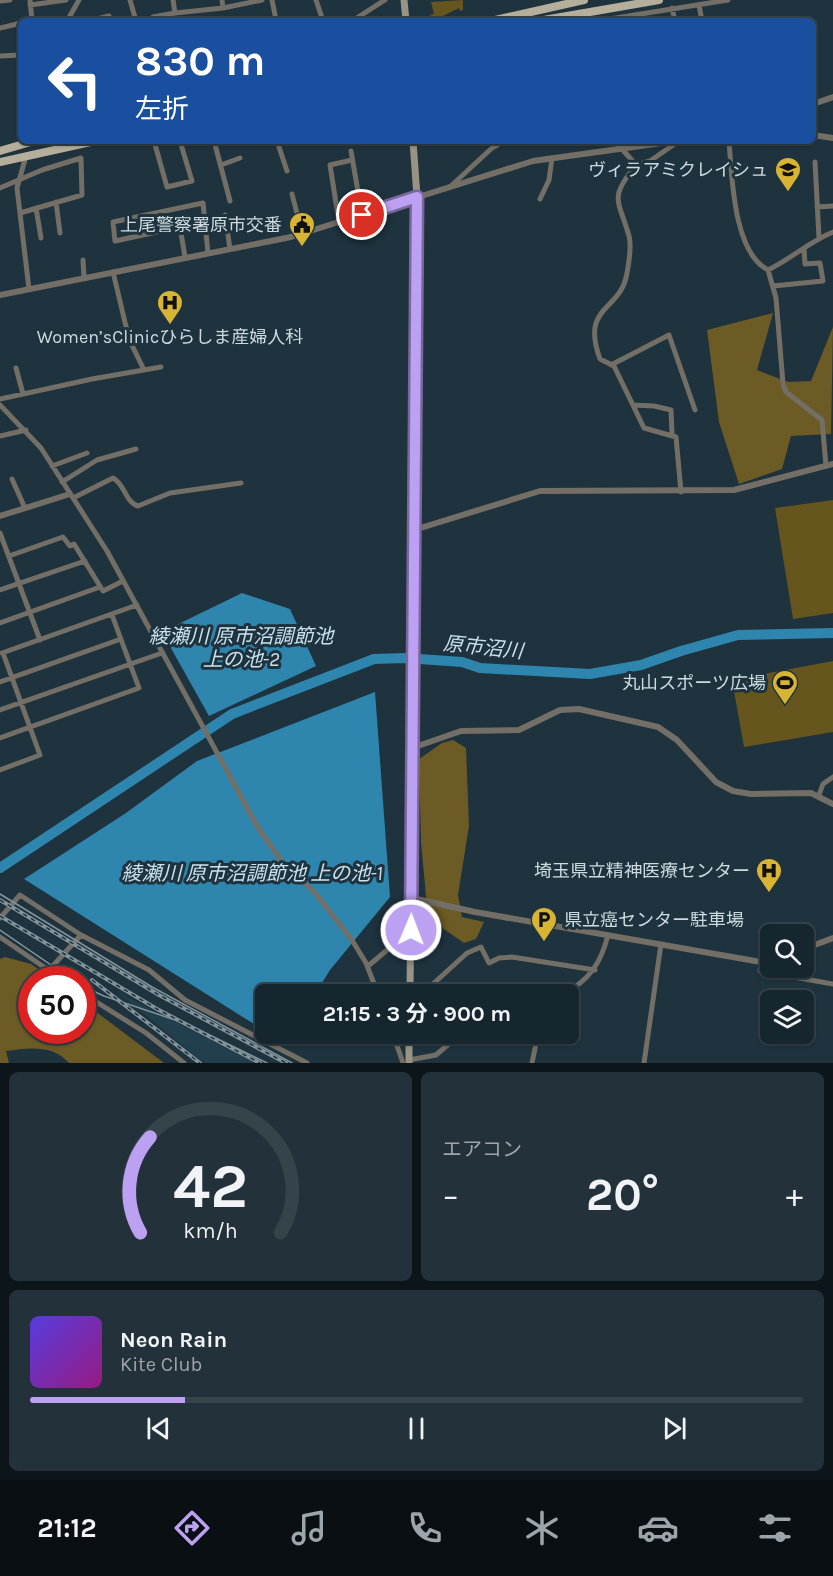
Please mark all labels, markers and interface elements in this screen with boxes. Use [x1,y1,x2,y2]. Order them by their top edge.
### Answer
text: 830 m [135,36,265,86]
icon: left [36,42,114,120]
text: 左折 [135,93,189,125]
school or university icon: ヴィラアミクレイシュ [773,155,803,193]
place label: ヴィラアミクレイシュ [588,159,768,181]
pin [336,189,387,240]
icon: arrive [345,198,378,231]
public building icon: 上尾警察署原市交番 [287,210,317,248]
place label: 上尾警察署原市交番 [120,214,282,236]
hospital icon: Women’sClinicひらしま産婦人科 [155,288,185,326]
place label: Women’sClinicひらしま産婦人科 [37,326,303,348]
water label: 綾瀬川 原市沼調節池 上の池-2 [149,625,335,671]
water label: 原市沼川 [442,632,526,663]
sports icon: 丸山スポーツ広場 [770,668,800,706]
place label: 丸山スポーツ広場 [622,672,766,694]
hospital icon: 埼玉県立精神医療センター [754,856,784,894]
place label: 埼玉県立精神医療センター [534,860,750,882]
water label: 綾瀬川 原市沼調節池 上の池-1 [122,862,382,885]
position arrow [379,898,443,962]
parking icon: 県立癌センター駐車場 [529,905,559,943]
place label: 県立癌センター駐車場 [564,909,744,931]
map controls [760,924,814,1044]
button: search [760,924,814,978]
speed limit sign: 50 [18,966,96,1044]
button: layers [760,990,814,1044]
text: 21:15 · 3 分 · 900 m [323,1001,511,1027]
text: エアコン [442,1138,522,1161]
text: 42 [173,1150,248,1223]
text: 20° [586,1169,659,1221]
text: − [442,1176,459,1214]
text: + [786,1176,803,1214]
text: km/h [183,1219,238,1244]
text: Neon Rain [120,1327,227,1353]
text: Kite Club [120,1353,202,1376]
icon: previous [142,1412,175,1445]
icon: pause [400,1412,433,1445]
icon: next [658,1412,691,1445]
icon: directions [171,1507,213,1549]
icon: music [288,1507,330,1549]
icon: phone [404,1507,446,1549]
icon: climate [521,1507,563,1549]
icon: car [637,1507,679,1549]
icon: filters [754,1507,796,1549]
text: 21:12 [37,1512,96,1544]

